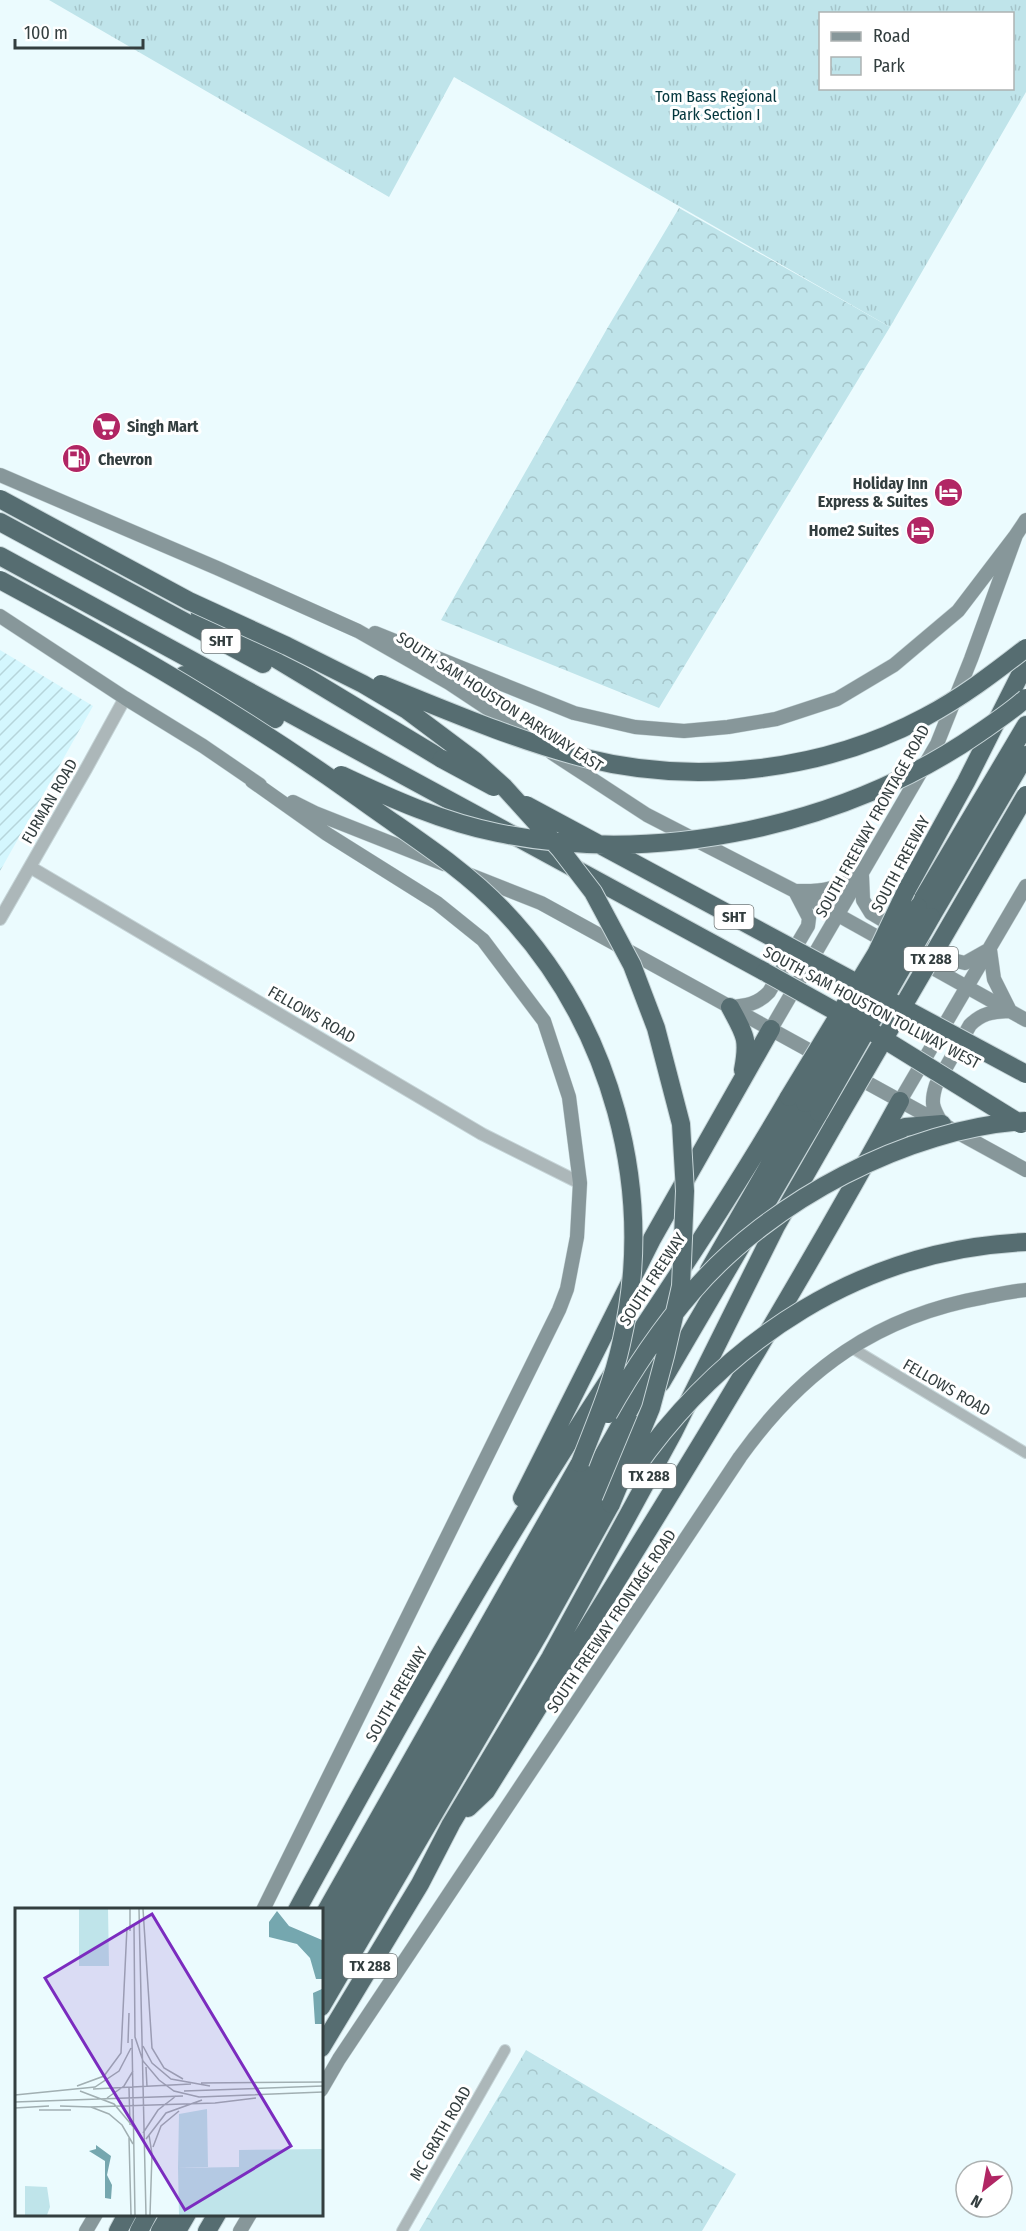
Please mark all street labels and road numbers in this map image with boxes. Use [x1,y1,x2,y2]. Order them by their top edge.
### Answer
street label: SOUTH SAM HOUSTON PARKWAY EAST [393,628,607,776]
road number: SHT [202,629,240,653]
street label: SOUTH FREEWAY FRONTAGE ROAD [811,721,933,921]
street label: FURMAN ROAD [18,756,81,847]
street label: SOUTH FREEWAY [867,812,933,916]
road number: SHT [714,905,754,929]
street label: SOUTH SAM HOUSTON TOLLWAY WEST [760,942,984,1073]
road number: TX 288 [904,947,958,971]
street label: FELLOWS ROAD [265,982,359,1047]
street label: SOUTH FREEWAY [615,1229,689,1329]
street label: FELLOWS ROAD [900,1355,994,1420]
road number: TX 288 [622,1464,676,1488]
street label: SOUTH FREEWAY FRONTAGE ROAD [543,1526,680,1717]
street label: SOUTH FREEWAY [362,1643,431,1745]
road number: TX 288 [343,1954,397,1978]
street label: MC GRATH ROAD [406,2083,475,2184]

